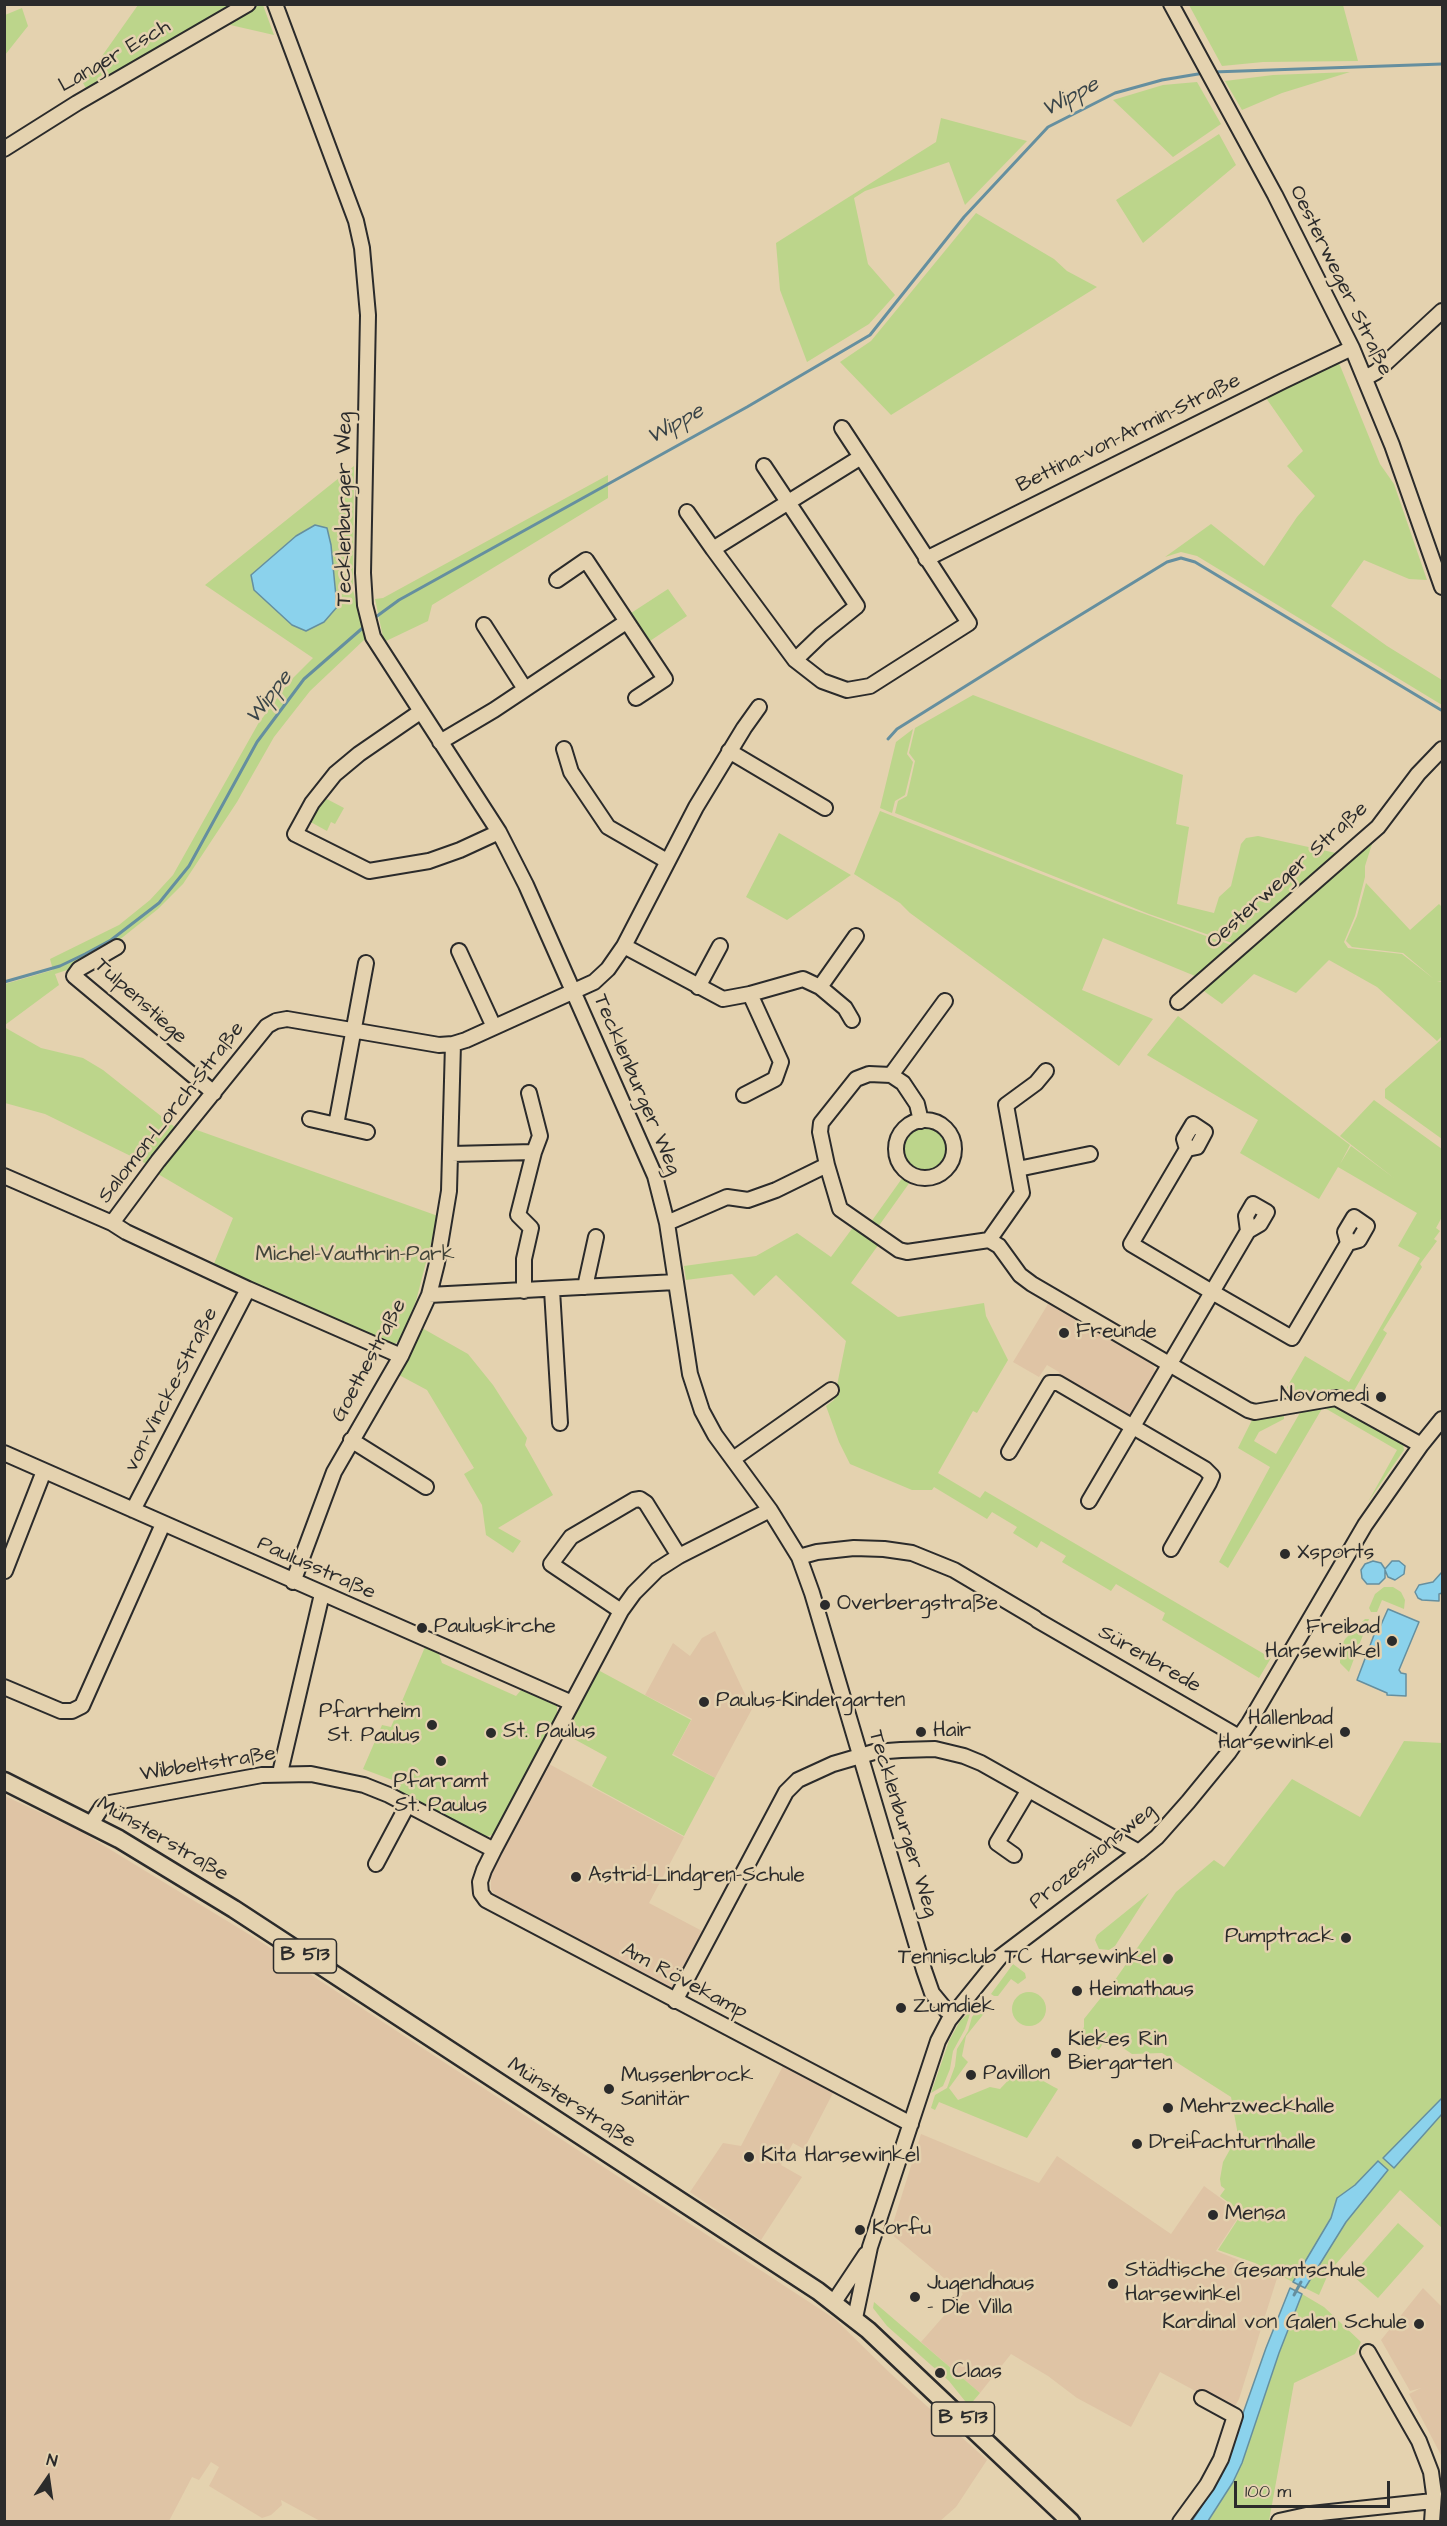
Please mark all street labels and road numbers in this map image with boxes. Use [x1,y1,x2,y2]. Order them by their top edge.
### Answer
street label: Langer Esch [55,15,175,99]
street label: Oesterweger Straße [1283,182,1397,380]
street label: Bettina-von-Armin-Straße [1013,369,1245,499]
street label: Tecklenburger Weg [333,412,359,606]
street label: Oesterweger Straße [1202,797,1374,955]
street label: Tulpenstiege [88,954,192,1050]
street label: Tecklenburger Weg [587,991,685,1179]
street label: Salomon-Lorch-Straße [93,1017,251,1209]
street label: Goethestraße [327,1295,413,1427]
street label: von-Vincke-Straße [120,1304,224,1476]
street label: Paulusstraße [253,1532,379,1606]
street label: Sürenbrede [1093,1620,1205,1700]
street label: Tecklenburger Weg [862,1728,942,1920]
street label: Wibbeltstraße [138,1742,278,1788]
street label: Münsterstraße [92,1792,232,1888]
street label: Prozessionsweg [1025,1798,1161,1916]
street label: Am Rövekamp [617,1938,751,2026]
road number: B 513 [274,1939,336,1973]
street label: Münsterstraße [502,2053,640,2155]
road number: B 513 [932,2402,994,2436]

